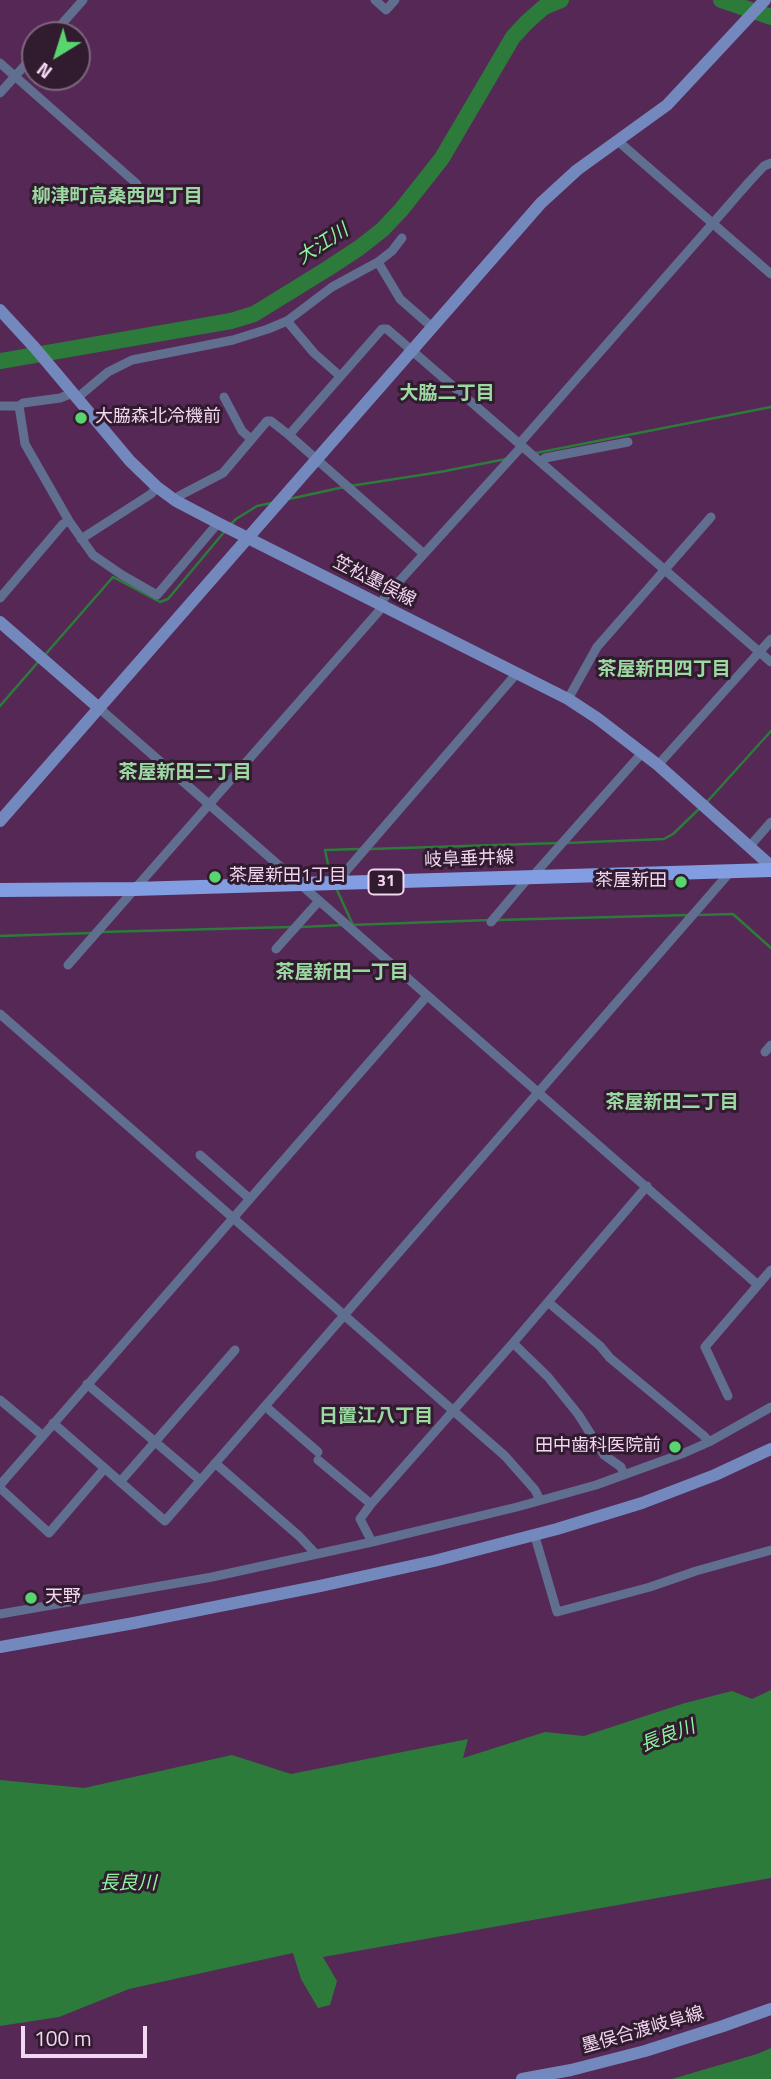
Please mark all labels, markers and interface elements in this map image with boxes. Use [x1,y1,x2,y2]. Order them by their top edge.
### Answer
north arrow [21,21,91,91]
text: N [30,56,58,87]
district label: 柳津町高桑西四丁目 [32,186,202,208]
water label: 大江川 [293,220,353,270]
district label: 大脇二丁目 [400,383,494,405]
place label: 大脇森北冷機前 [95,407,221,429]
marker: 大脇森北冷機前 [73,410,89,426]
street label: 笠松墨俣線 [329,552,419,612]
district label: 茶屋新田四丁目 [598,659,730,681]
district label: 茶屋新田三丁目 [119,762,251,784]
street label: 岐阜垂井線 [424,848,514,872]
place label: 茶屋新田1丁目 [229,866,347,888]
marker: 茶屋新田1丁目 [207,869,223,885]
road number: 31 [368,870,404,894]
place label: 茶屋新田 [595,871,667,893]
marker: 茶屋新田 [673,874,689,890]
district label: 茶屋新田一丁目 [276,962,408,984]
district label: 茶屋新田二丁目 [606,1092,738,1114]
district label: 日置江八丁目 [319,1406,433,1428]
place label: 田中歯科医院前 [535,1436,661,1458]
marker: 田中歯科医院前 [667,1439,683,1455]
place label: 天野 [45,1587,81,1609]
marker: 天野 [23,1590,39,1606]
water label: 長良川 [637,1716,699,1758]
water label: 長良川 [100,1873,156,1895]
street label: 墨俣合渡岐阜線 [579,2003,707,2059]
scale bar [24,2012,150,2056]
text: 100 m [34,2022,91,2054]

